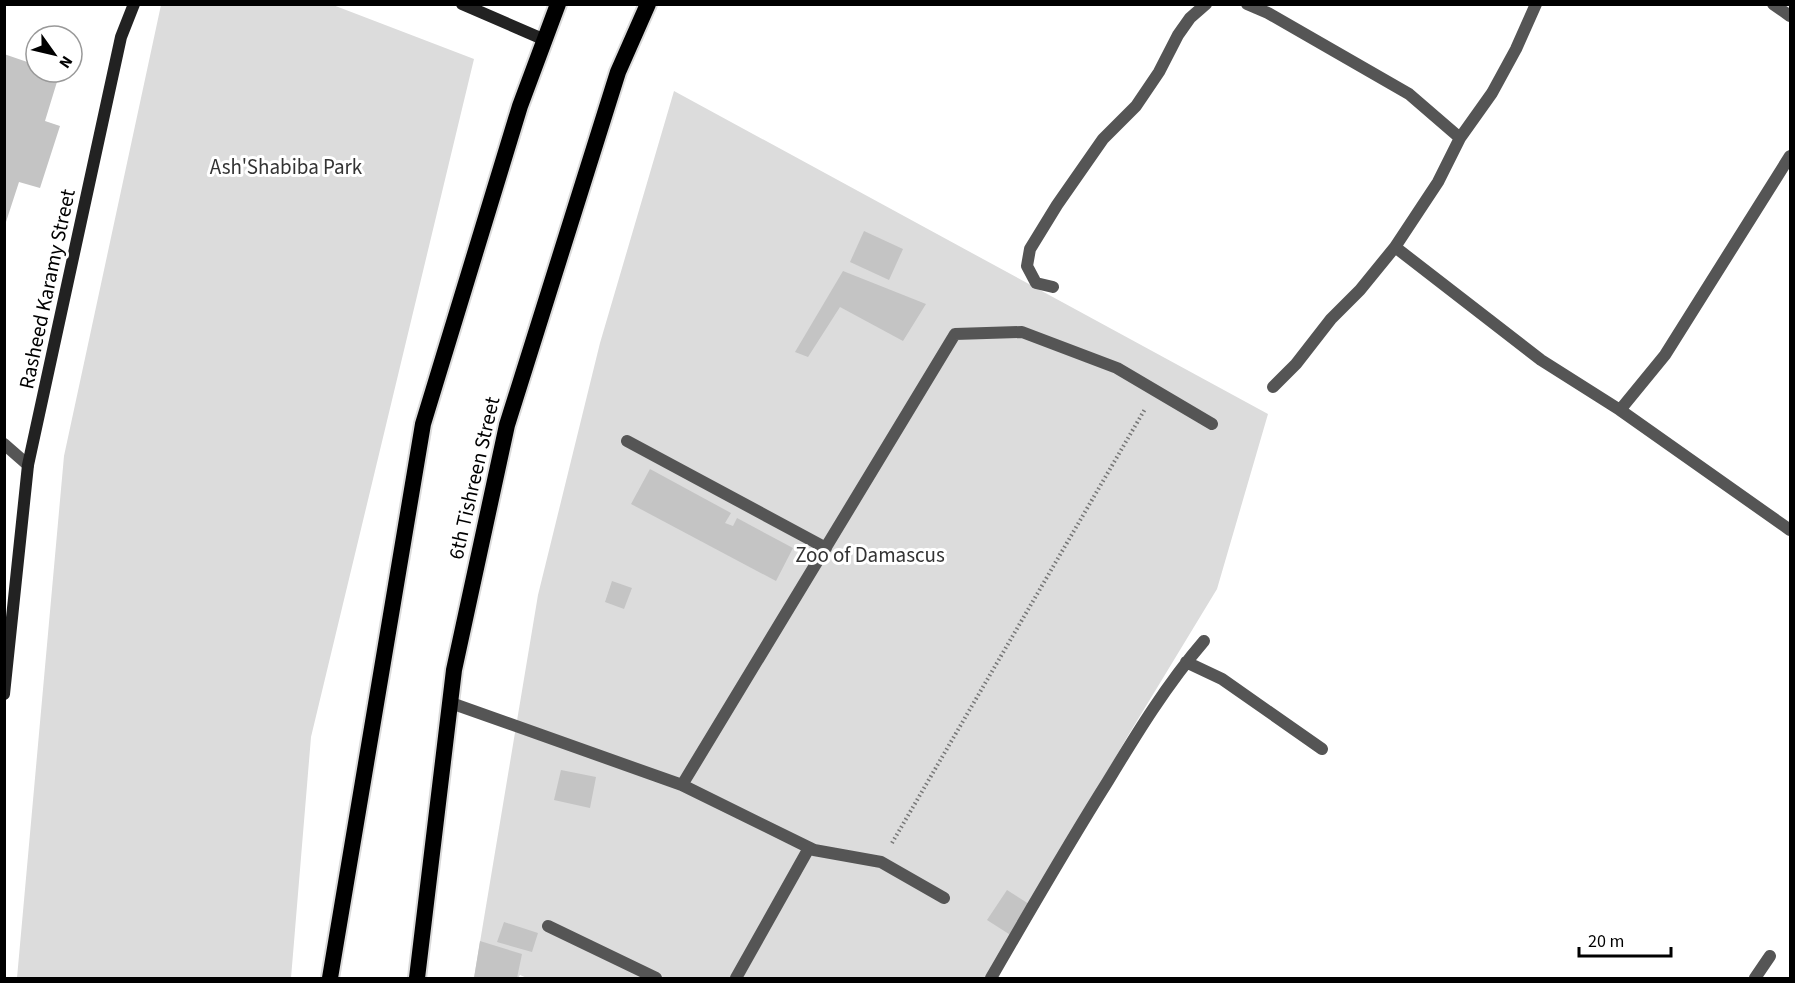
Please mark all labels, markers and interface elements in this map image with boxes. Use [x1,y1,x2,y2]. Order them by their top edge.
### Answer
north arrow [24,24,84,84]
text: N [54,51,78,72]
park label: Ash'Shabiba Park [210,152,363,182]
street label: Rasheed Karamy Street [11,186,83,392]
street label: 6th Tishreen Street [441,394,507,562]
park label: Zoo of Damascus [795,540,945,570]
scale bar [1579,920,1670,958]
text: 20 m [1588,929,1624,954]

